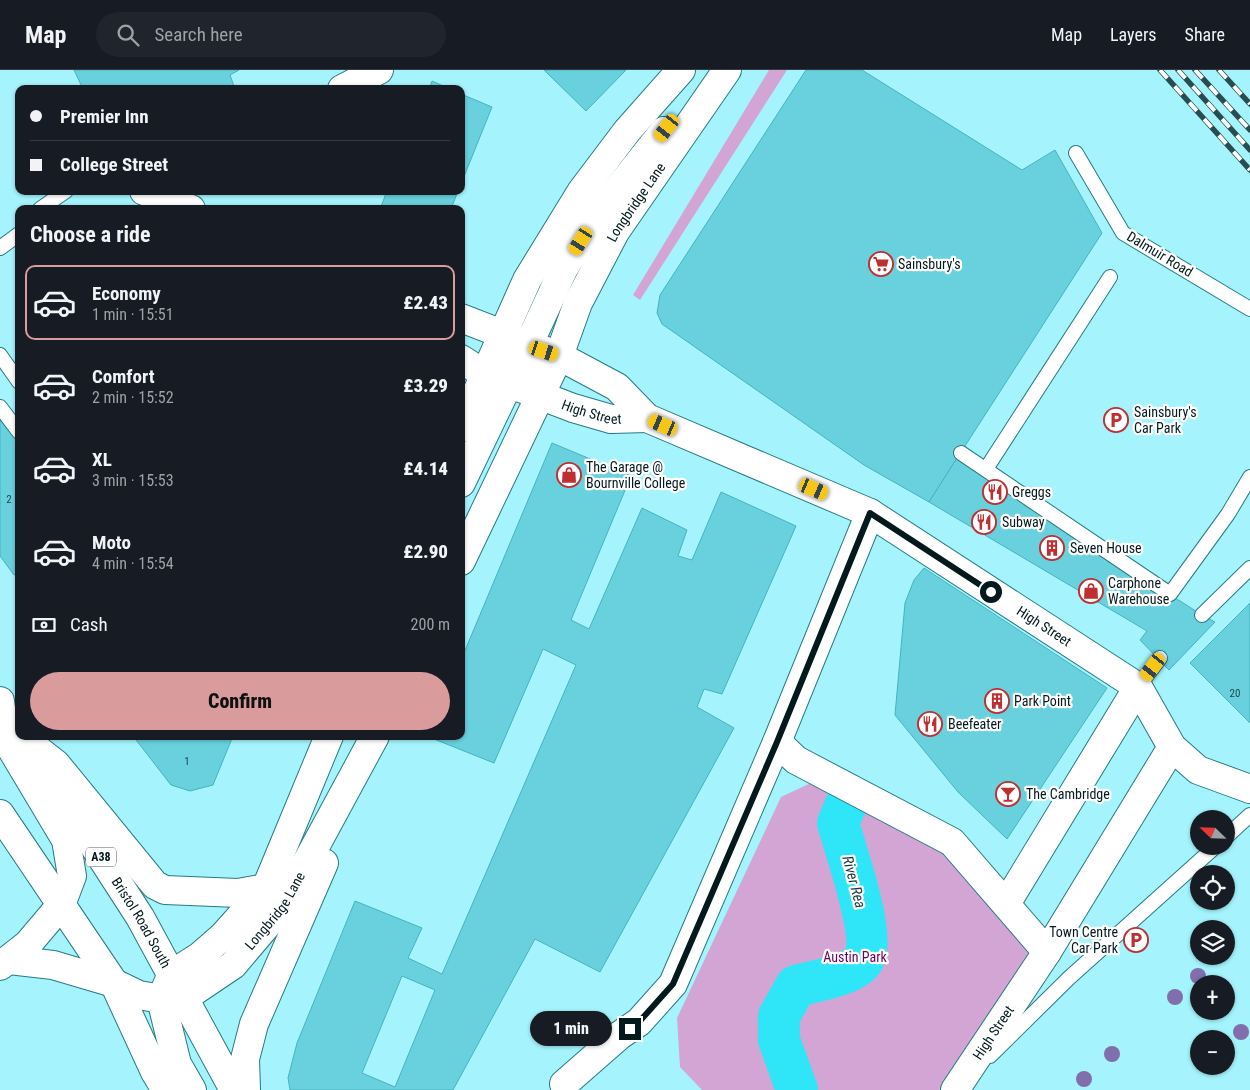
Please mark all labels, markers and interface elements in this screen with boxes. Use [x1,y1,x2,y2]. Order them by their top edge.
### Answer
search box [96,12,446,57]
text: Map [25,21,66,49]
icon: search [114,21,142,49]
text: Search here [154,23,243,46]
text: Map [1051,24,1082,45]
text: Layers [1110,24,1157,45]
text: Share [1185,24,1225,45]
text: Premier Inn [60,105,148,128]
car [651,112,682,144]
text: College Street [60,153,168,176]
street label: Longbridge Lane [603,159,669,244]
text: Choose a ride [30,222,151,247]
car [566,224,595,258]
street label: Dalmuir Road [1124,228,1196,280]
supermarket icon: Sainsbury's [868,251,894,277]
place label: Sainsbury's [898,256,961,272]
icon: car [32,280,77,325]
text: Economy [92,282,161,305]
text: £2.43 [403,291,448,314]
text: 1 min · 15:51 [92,305,174,324]
car [527,339,560,363]
icon: car [32,363,77,408]
text: Comfort [92,365,155,388]
text: £3.29 [403,374,448,397]
text: 2 min · 15:52 [92,388,174,407]
street label: High Street [559,396,622,427]
place label: Sainsbury's Car Park [1134,404,1197,436]
parking icon: Sainsbury's Car Park [1103,407,1129,433]
car [646,412,679,438]
icon: car [32,446,77,491]
text: XL [92,448,112,471]
text: £4.14 [403,457,448,480]
place label: The Garage @ Bournville College [586,459,686,491]
shop icon: The Garage @ Bournville College [556,462,582,488]
text: 3 min · 15:53 [92,471,174,490]
car [797,476,830,502]
restaurant icon: Greggs [982,479,1008,505]
place label: Greggs [1012,484,1051,500]
house number: 2 [6,493,12,506]
restaurant icon: Subway [971,509,997,535]
place label: Subway [1002,514,1045,530]
icon: car [32,529,77,574]
text: Moto [92,531,131,554]
building icon: Seven House [1039,535,1065,561]
text: £2.90 [403,540,448,563]
place label: Seven House [1070,540,1142,556]
text: 4 min · 15:54 [92,554,174,573]
place label: Carphone Warehouse [1108,575,1170,607]
shop icon: Carphone Warehouse [1078,578,1104,604]
route start [980,581,1002,603]
street label: High Street [1014,603,1074,650]
icon: cash [30,611,58,639]
text: Cash [70,613,108,636]
text: 200 m [411,615,450,634]
car [1137,651,1168,683]
button: Confirm [30,672,450,730]
house number: 20 [1230,687,1240,700]
building icon: Park Point [984,688,1010,714]
place label: Park Point [1014,693,1071,709]
restaurant icon: Beefeater [917,711,943,737]
place label: Beefeater [948,716,1001,732]
house number: 1 [184,755,190,768]
bar icon: The Cambridge [995,781,1021,807]
place label: The Cambridge [1026,786,1110,802]
north arrow [1190,810,1235,855]
map controls [1190,810,1235,1075]
road number: A38 [86,848,116,866]
water label: River Rea [838,854,870,910]
button: locate [1190,865,1235,910]
street label: Longbridge Lane [242,869,308,953]
street label: Bristol Road South [108,874,174,971]
button: layers [1190,920,1235,965]
place label: Town Centre Car Park [1049,924,1119,956]
parking icon: Town Centre Car Park [1123,927,1149,953]
park label: Austin Park [823,949,887,965]
button: + [1190,975,1235,1020]
street label: High Street [970,1003,1017,1063]
callout: 1 min [530,1012,612,1046]
route end [619,1018,641,1040]
text: 1 min [553,1019,589,1038]
button: − [1190,1030,1235,1075]

